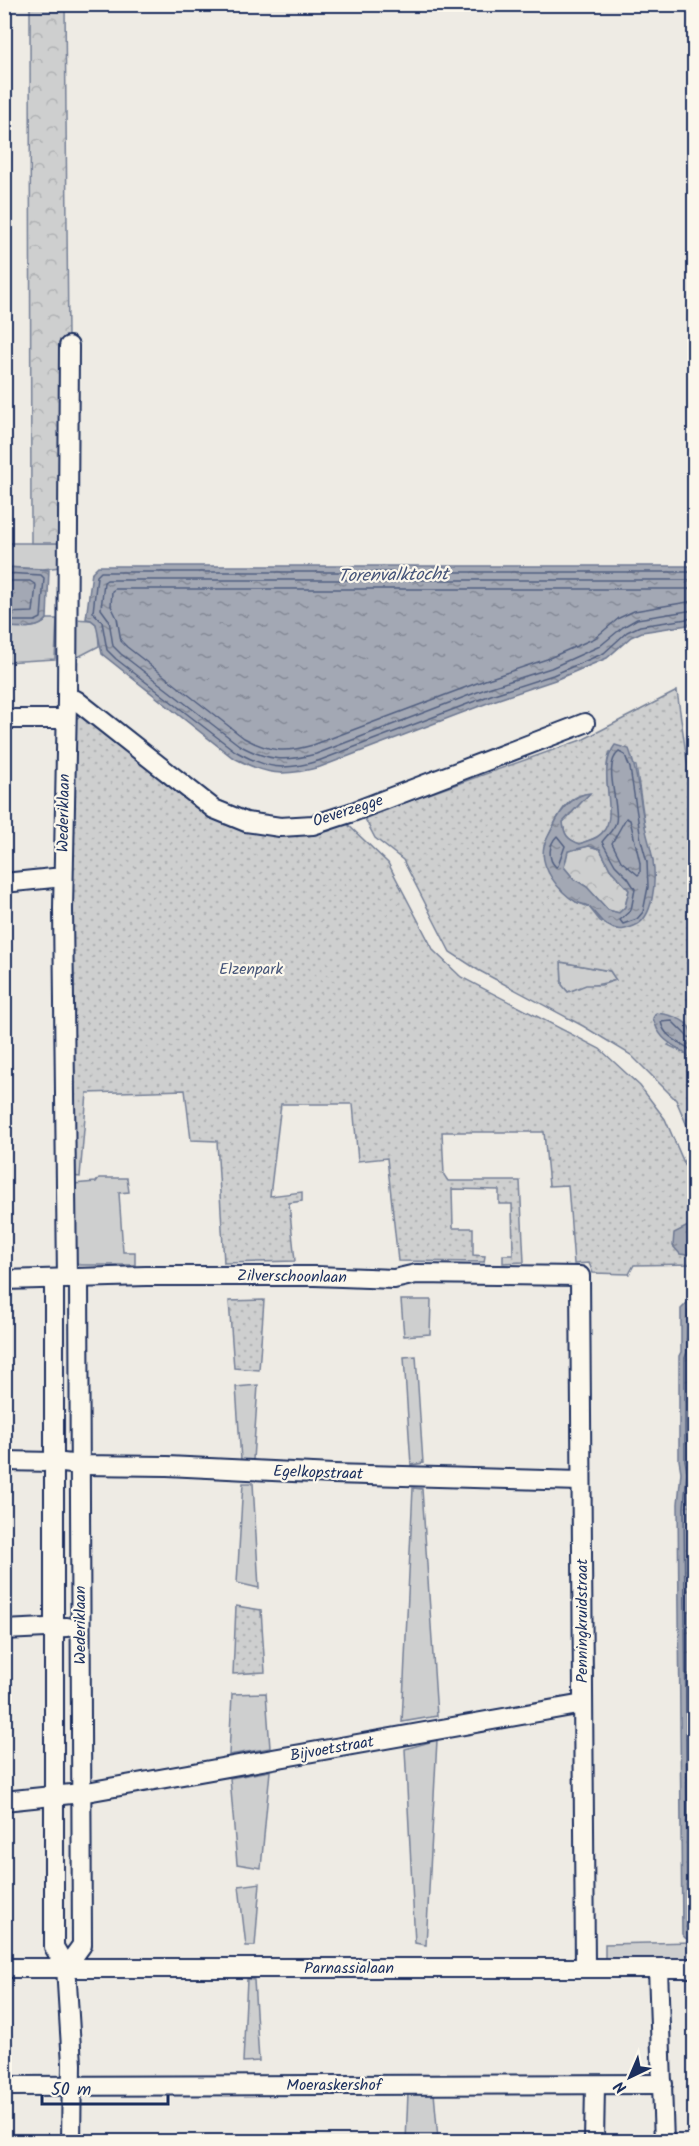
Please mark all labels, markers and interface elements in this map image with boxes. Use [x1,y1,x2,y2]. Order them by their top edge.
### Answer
water label: Torenvalktocht [338,560,451,591]
street label: Wederiklaan [51,773,77,853]
street label: Oeverzegge [309,788,387,834]
park label: Elzenpark [219,957,283,982]
street label: Zilverschoonlaan [237,1264,347,1290]
street label: Egelkopstraat [273,1459,364,1487]
street label: Penningkruidstraat [570,1558,595,1683]
street label: Wederiklaan [68,1586,93,1664]
street label: Bijvoetstraat [288,1729,377,1769]
street label: Parnassialaan [304,1956,394,1981]
north arrow [600,2047,660,2107]
scale bar [42,2068,168,2106]
street label: Moeraskershof [286,2073,384,2098]
text: N [608,2074,633,2099]
text: 50 m [51,2076,91,2105]

